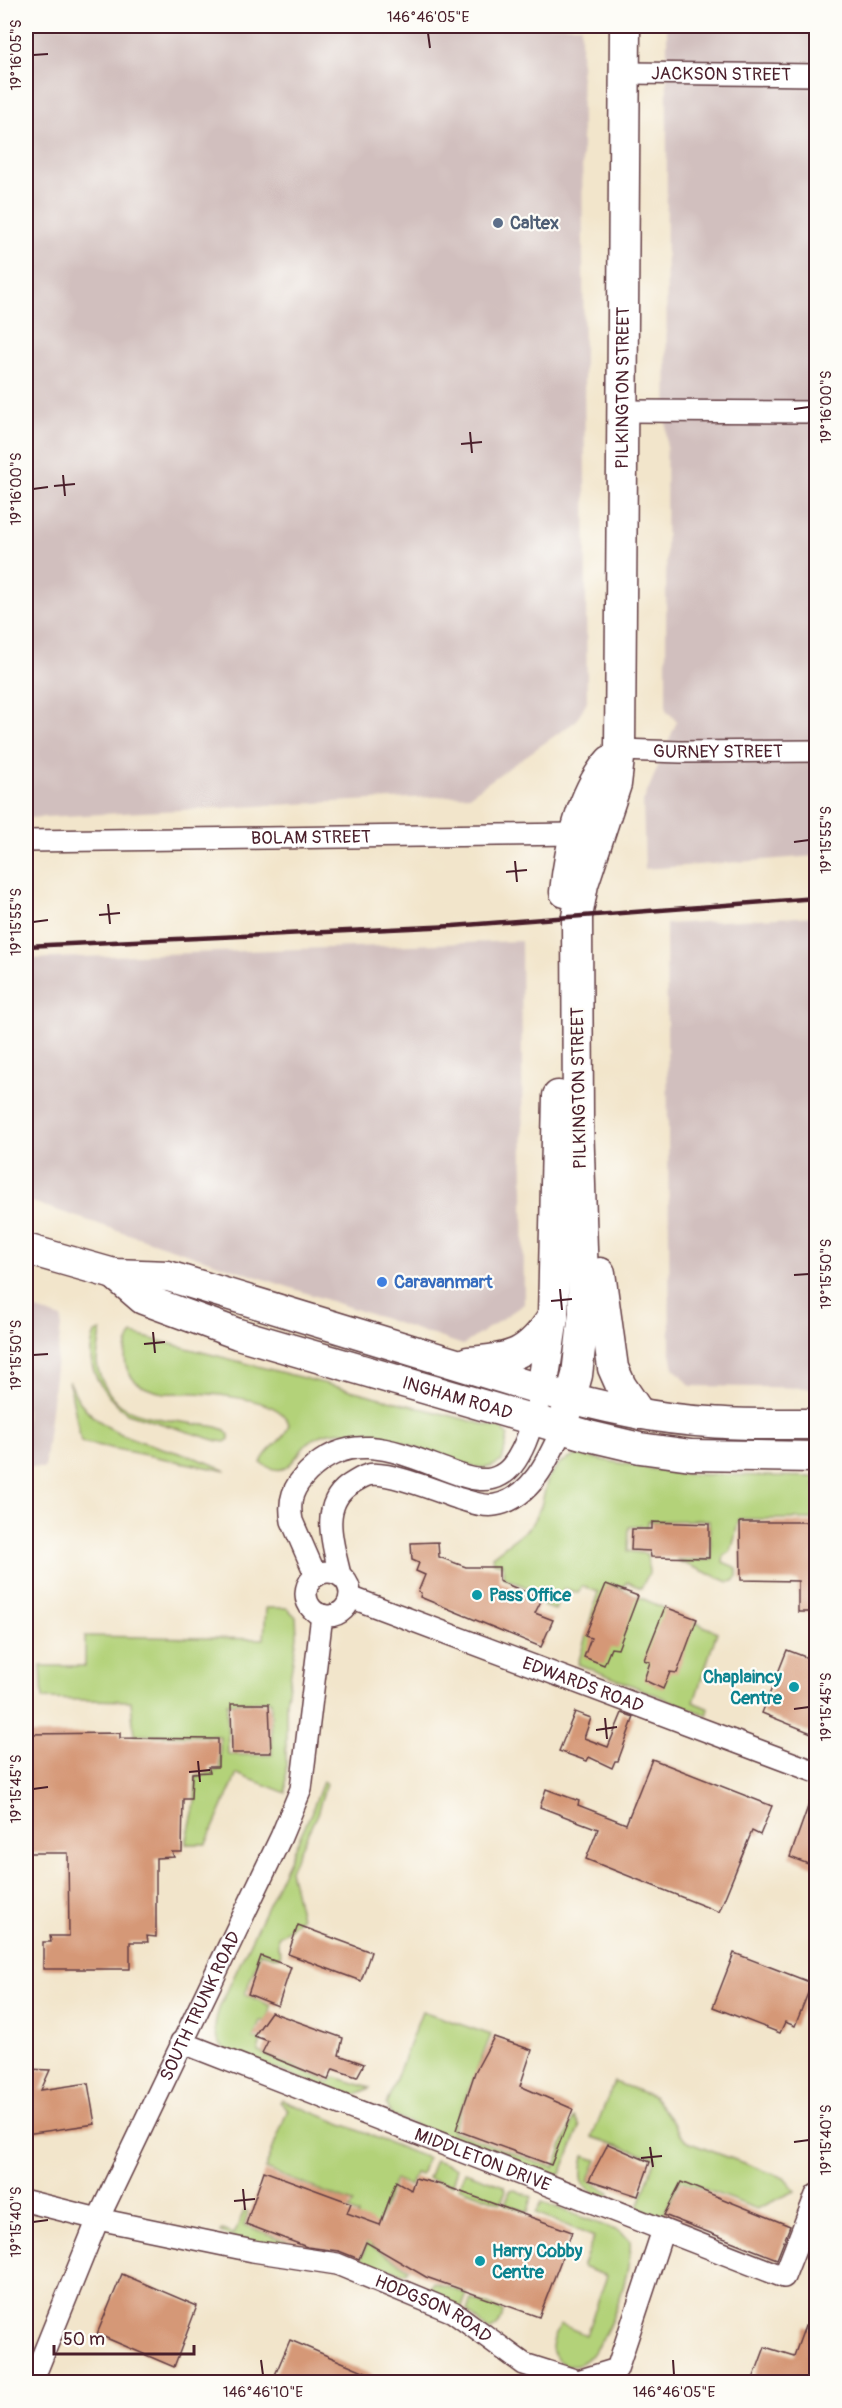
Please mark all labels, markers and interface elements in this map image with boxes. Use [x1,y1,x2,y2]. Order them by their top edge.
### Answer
text: 146°46'05"E [387,8,469,27]
text: 19°16'05"S [7,20,26,90]
street label: JACKSON STREET [651,62,791,86]
place label: Caltex [510,212,559,235]
marker: Caltex [491,216,505,230]
street label: PILKINGTON STREET [610,306,635,469]
text: 19°16'00"S [817,370,836,444]
text: 19°16'00"S [7,452,26,526]
street label: GURNEY STREET [653,740,783,764]
text: 19°15'55"S [817,806,836,874]
street label: BOLAM STREET [251,825,371,850]
text: 19°15'55"S [7,888,26,956]
street label: PILKINGTON STREET [566,1007,592,1169]
text: 19°15'50"S [817,1239,836,1309]
place label: Caravanmart [394,1271,493,1294]
marker: Caravanmart [375,1275,389,1289]
text: 19°15'50"S [7,1320,26,1390]
street label: INGHAM ROAD [400,1371,515,1425]
place label: Pass Office [489,1584,572,1607]
marker: Pass Office [470,1588,484,1602]
street label: EDWARDS ROAD [519,1651,647,1718]
place label: Chaplaincy Centre [703,1666,783,1710]
text: 19°15'45"S [817,1673,836,1741]
marker: Chaplaincy Centre [787,1680,801,1694]
text: 19°15'45"S [7,1755,26,1823]
street label: SOUTH TRUNK ROAD [154,1927,246,2085]
text: 19°15'40"S [817,2105,836,2175]
street label: MIDDLETON DRIVE [411,2123,554,2197]
text: 19°15'40"S [7,2187,26,2257]
place label: Harry Cobby Centre [492,2240,583,2284]
marker: Harry Cobby Centre [473,2254,487,2268]
street label: HODGSON ROAD [371,2269,496,2348]
scale bar [54,2318,194,2356]
text: 50 m [63,2328,105,2351]
text: 146°46'10"E [223,2383,303,2402]
text: 146°46'05"E [633,2383,715,2402]

